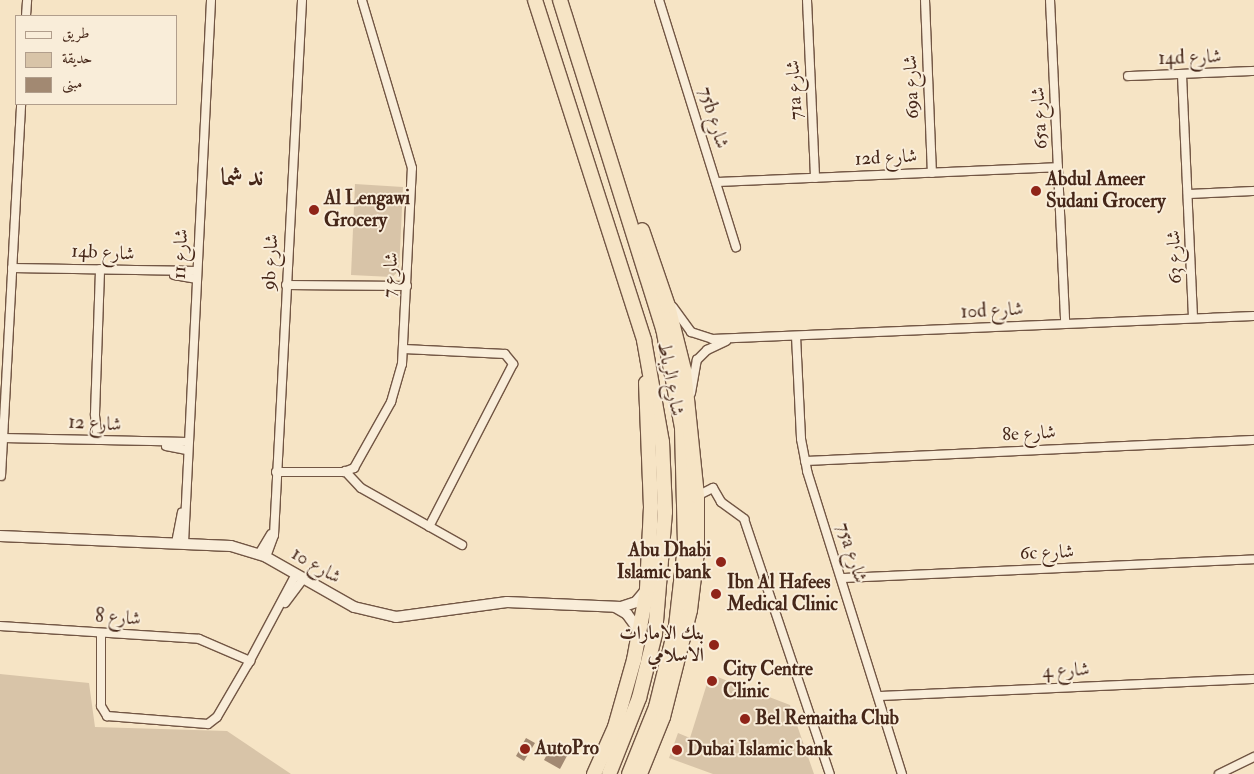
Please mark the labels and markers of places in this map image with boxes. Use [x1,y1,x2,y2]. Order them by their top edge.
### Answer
place label: Abdul Ameer Sudani Grocery [1046,169,1166,213]
marker: Abdul Ameer Sudani Grocery [1030,185,1042,197]
place label: Al Lengawi Grocery [324,188,410,232]
marker: Al Lengawi Grocery [308,204,320,216]
place label: Abu Dhabi Islamic bank [617,540,711,584]
marker: Abu Dhabi Islamic bank [715,556,727,568]
place label: Ibn Al Hafees Medical Clinic [727,572,838,616]
marker: Ibn Al Hafees Medical Clinic [709,587,723,601]
place label: بنك الامارات الاسلامي [619,623,704,667]
marker: بنك الامارات الاسلامي [708,639,720,651]
place label: City Centre Clinic [723,659,813,703]
marker: City Centre Clinic [705,674,719,688]
place label: Bel Remaitha Club [755,708,899,730]
marker: Bel Remaitha Club [739,713,751,725]
place label: AutoPro [535,738,599,760]
place label: Dubai Islamic bank [687,739,833,761]
marker: AutoPro [519,743,531,755]
marker: Dubai Islamic bank [671,744,683,756]

